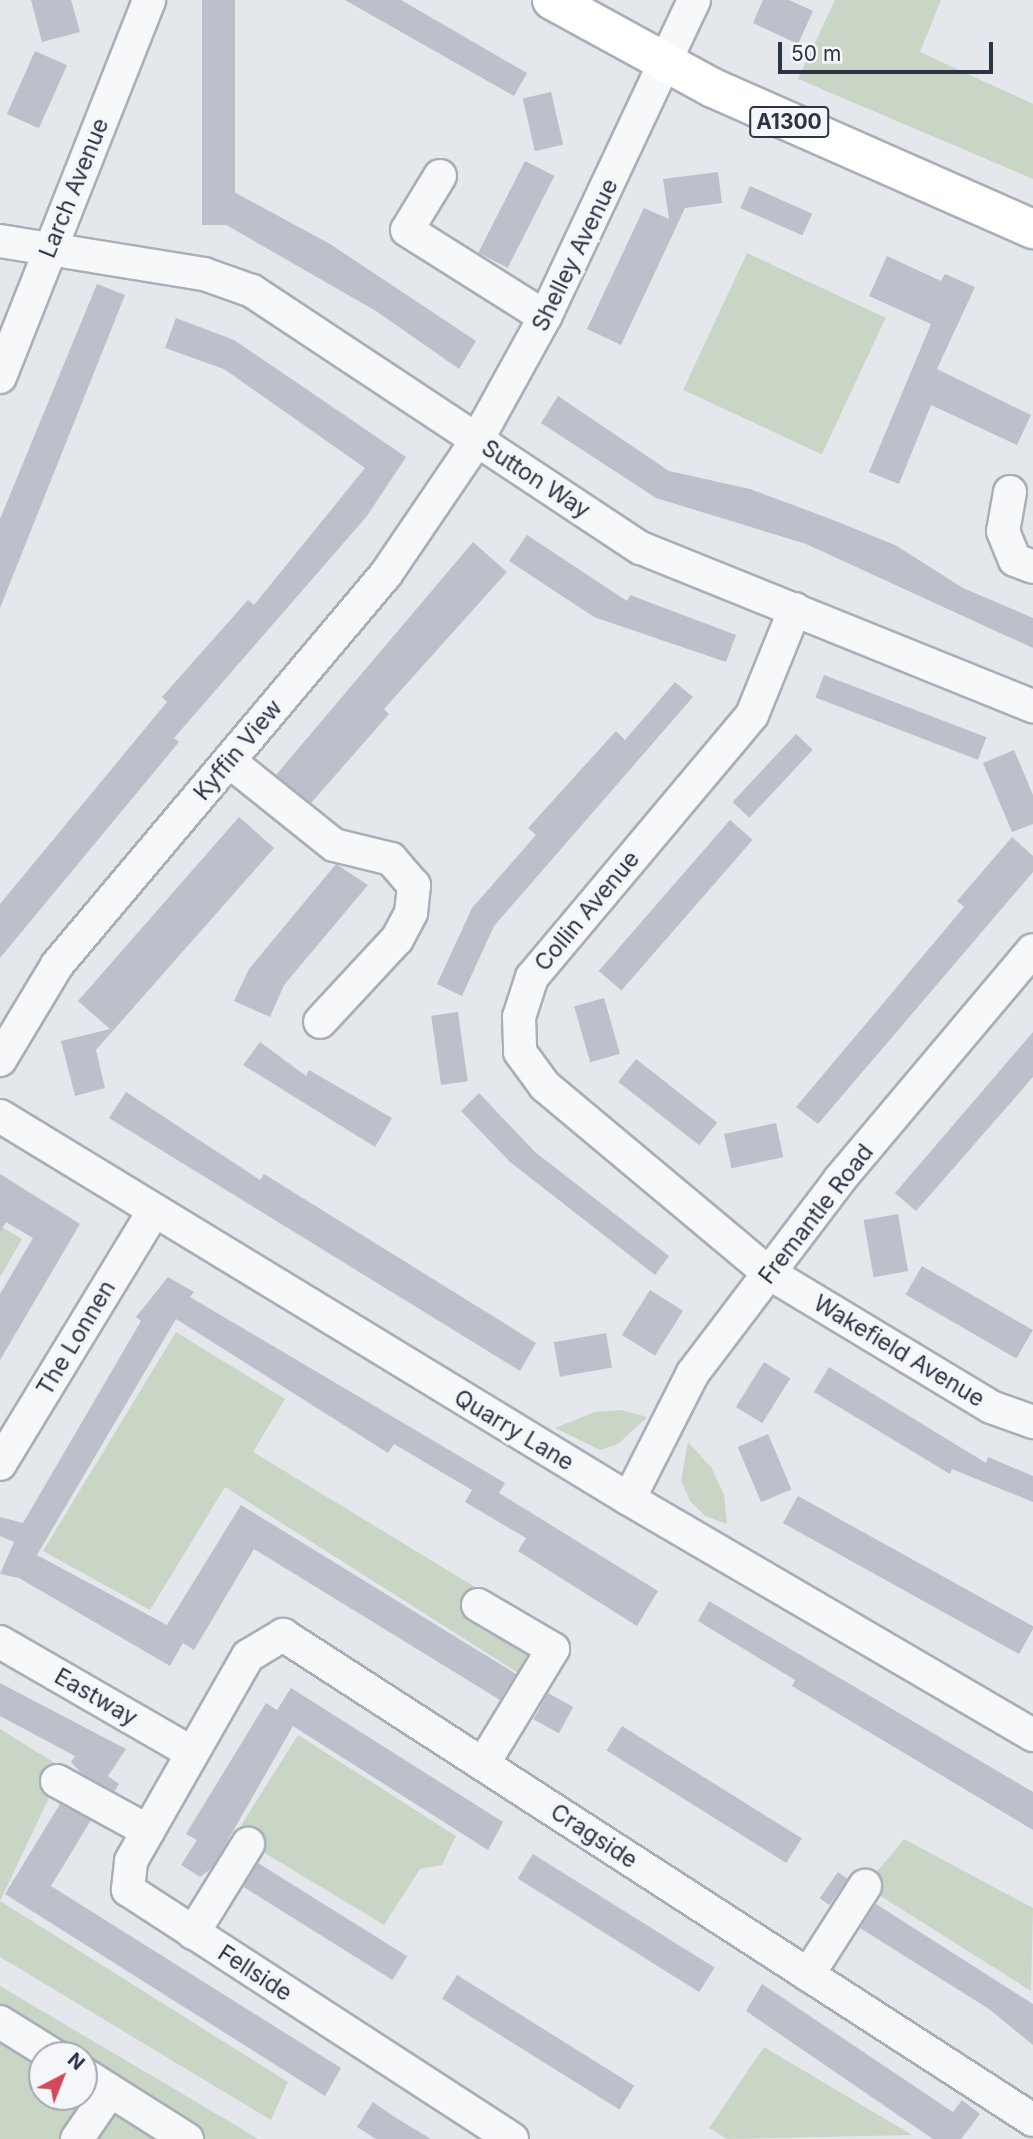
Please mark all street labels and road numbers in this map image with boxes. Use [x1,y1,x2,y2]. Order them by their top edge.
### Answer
road number: A1300 [749,104,829,140]
street label: Larch Avenue [33,114,115,262]
street label: Shelley Avenue [526,174,624,336]
street label: Sutton Way [477,434,595,524]
street label: Kyffin View [188,694,288,806]
street label: Collin Avenue [529,845,645,977]
street label: Fremantle Road [753,1139,879,1289]
street label: The Lonnen [31,1275,121,1401]
street label: Wakefield Avenue [809,1289,989,1413]
street label: Quarry Lane [449,1384,579,1476]
street label: Eastway [50,1662,142,1732]
street label: Cragside [546,1798,642,1874]
street label: Fellside [213,1939,297,2007]

